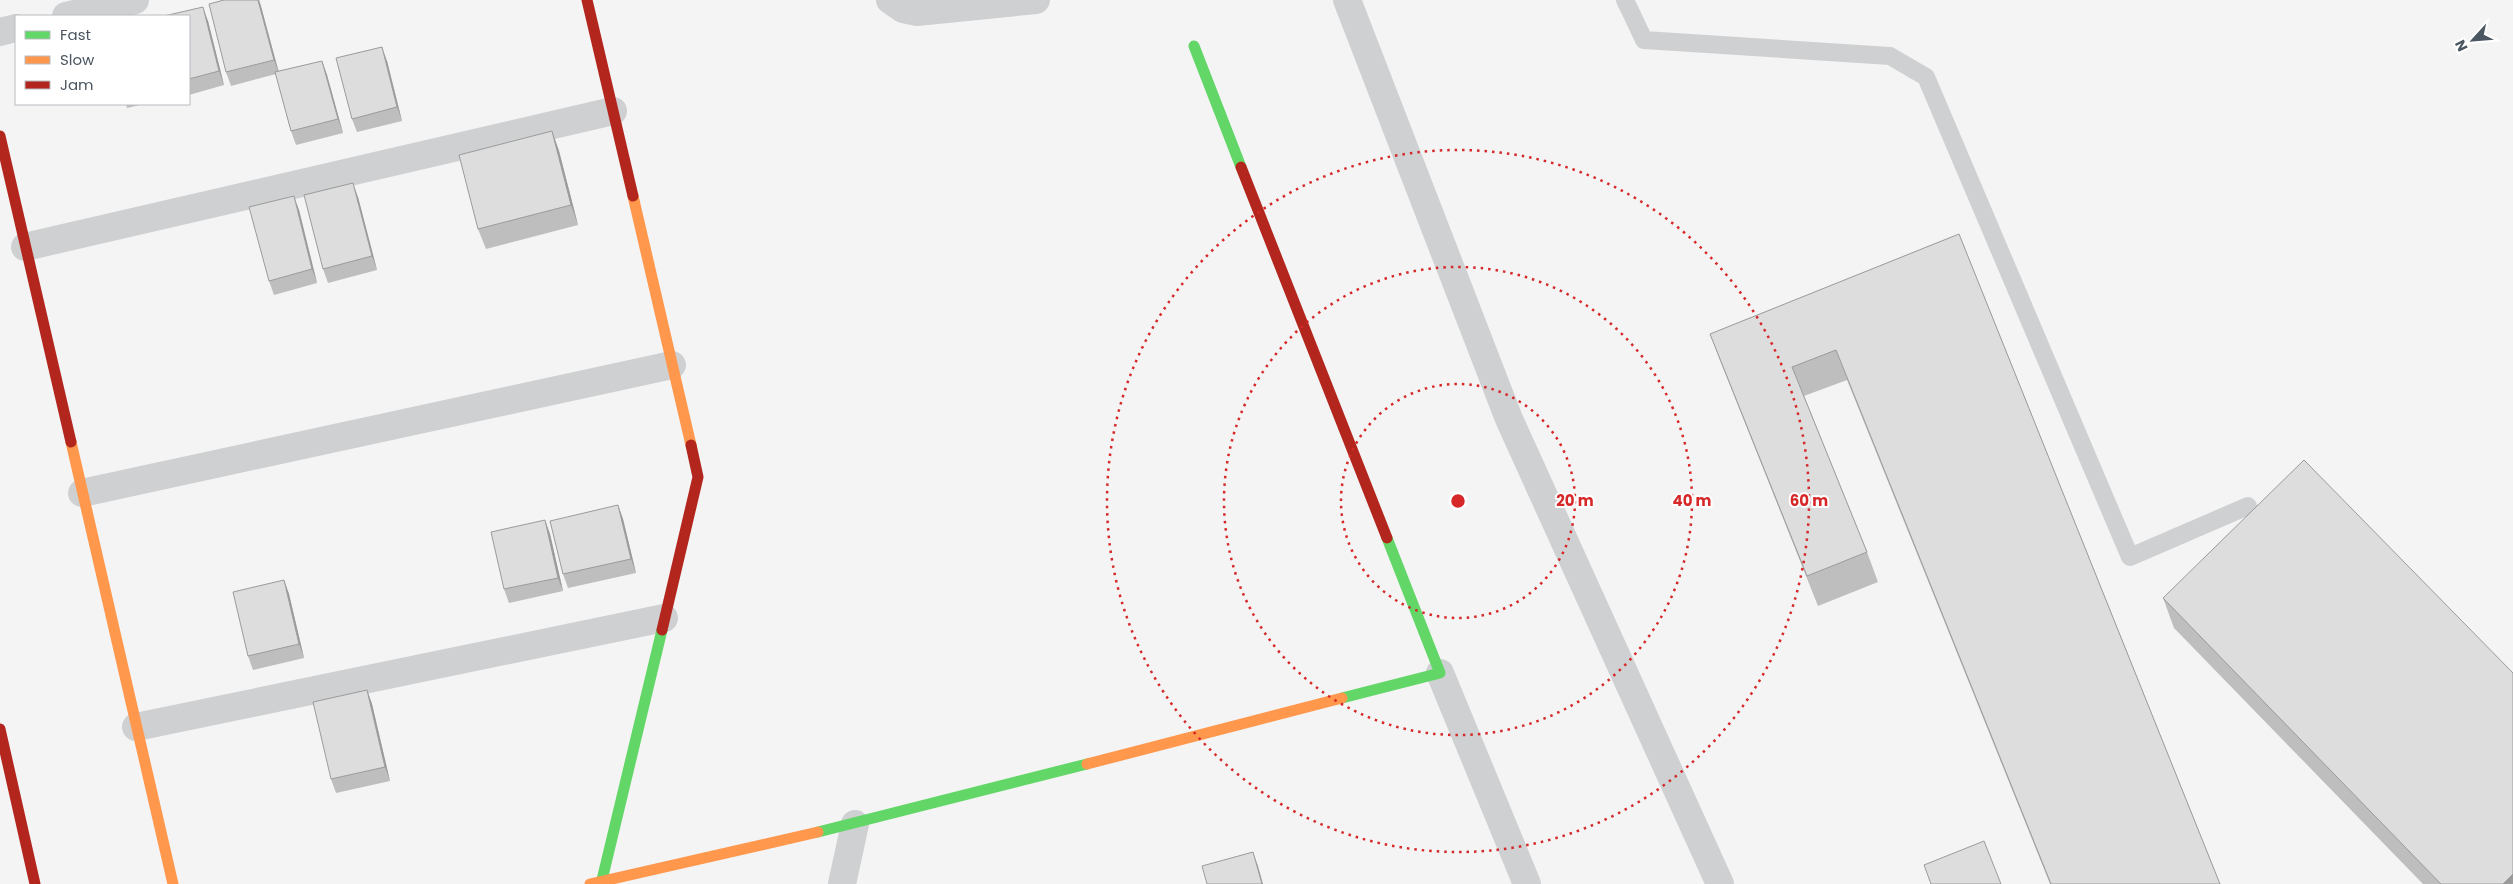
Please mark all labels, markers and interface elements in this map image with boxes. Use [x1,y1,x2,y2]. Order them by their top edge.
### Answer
legend [15,15,190,105]
north arrow [2448,15,2498,65]
text: Fast [60,24,91,45]
text: N [2450,37,2473,55]
text: Slow [60,49,95,70]
text: Jam [60,74,94,95]
text: 20 m [1556,490,1594,511]
text: 40 m [1672,490,1712,511]
text: 60 m [1790,490,1828,511]
centre of rings [1449,492,1467,510]

